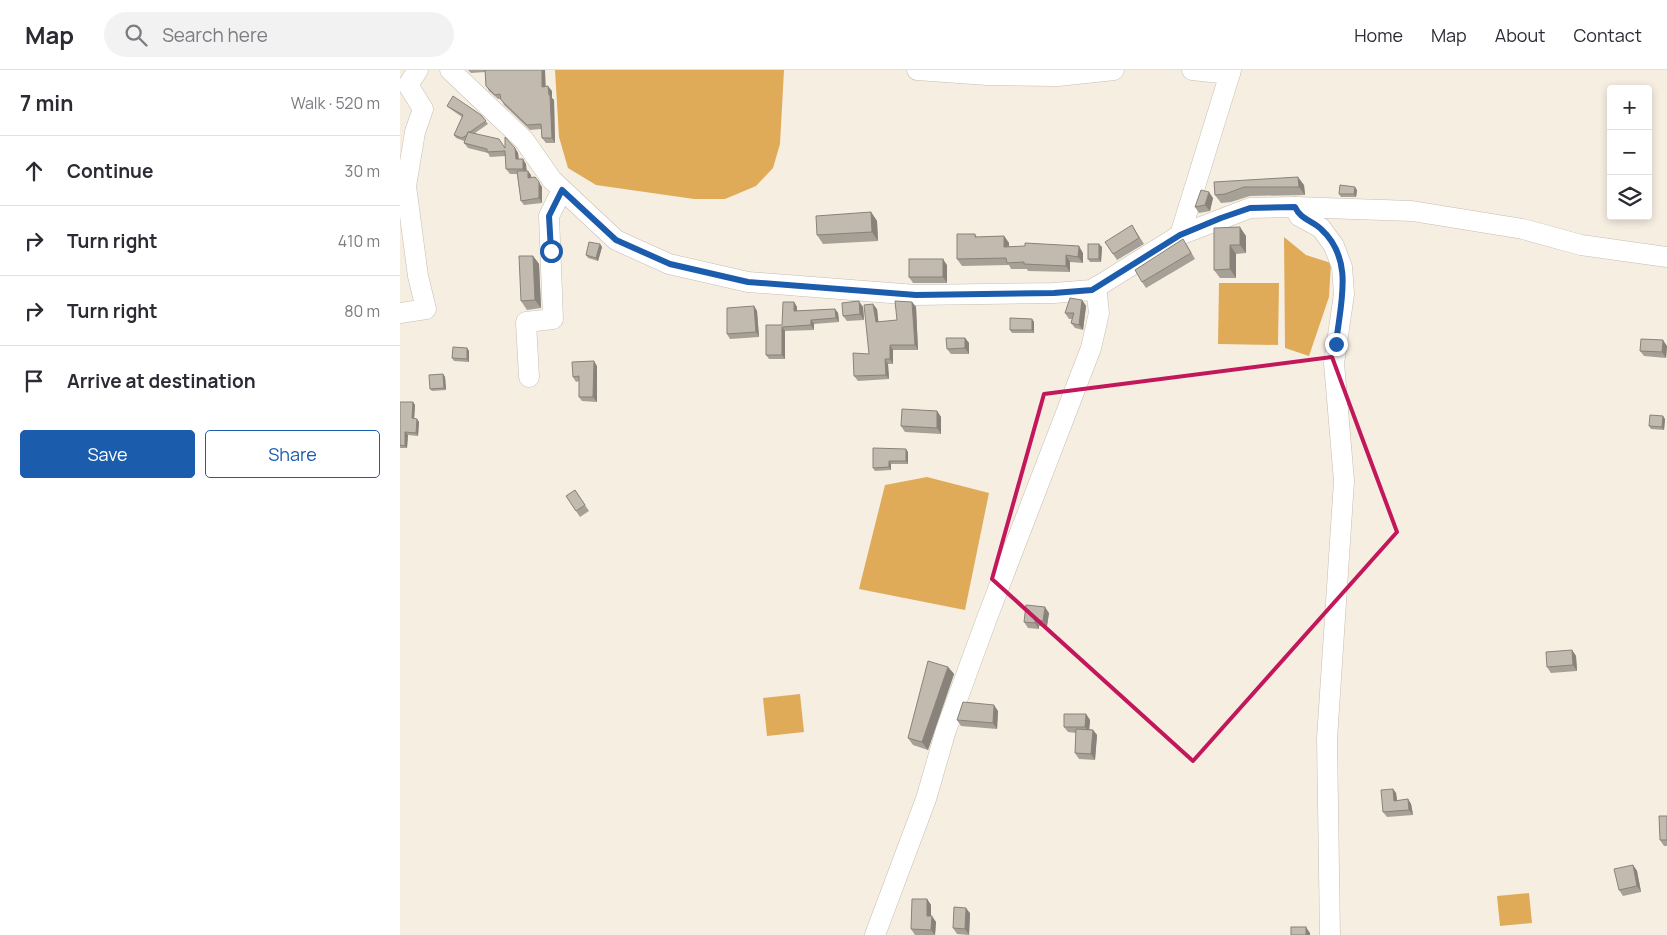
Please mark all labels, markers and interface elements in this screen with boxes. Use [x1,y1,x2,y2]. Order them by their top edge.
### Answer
search box [104,12,454,57]
text: Map [25,18,74,51]
icon: search [122,21,150,49]
text: Search here [162,22,268,48]
text: Home [1354,23,1403,47]
text: Map [1431,23,1467,47]
text: About [1495,23,1545,47]
text: Contact [1573,23,1642,47]
map controls [1607,85,1652,220]
button: + [1607,85,1652,130]
text: 7 min [20,89,73,117]
text: Walk · 520 m [291,92,380,114]
button: − [1607,130,1652,175]
icon: ahead [20,157,48,185]
text: Continue [67,158,153,184]
text: 30 m [345,160,380,182]
button: layers [1607,175,1652,220]
icon: right [20,227,48,255]
text: Turn right [67,228,157,254]
text: 410 m [338,230,380,252]
route start [540,240,563,263]
icon: right [20,297,48,325]
text: Turn right [67,298,157,324]
text: 80 m [344,300,380,322]
route end [1325,333,1348,356]
icon: arrive [20,367,48,395]
text: Arrive at destination [67,368,256,394]
button: Save [20,430,195,478]
button: Share [205,430,380,478]

